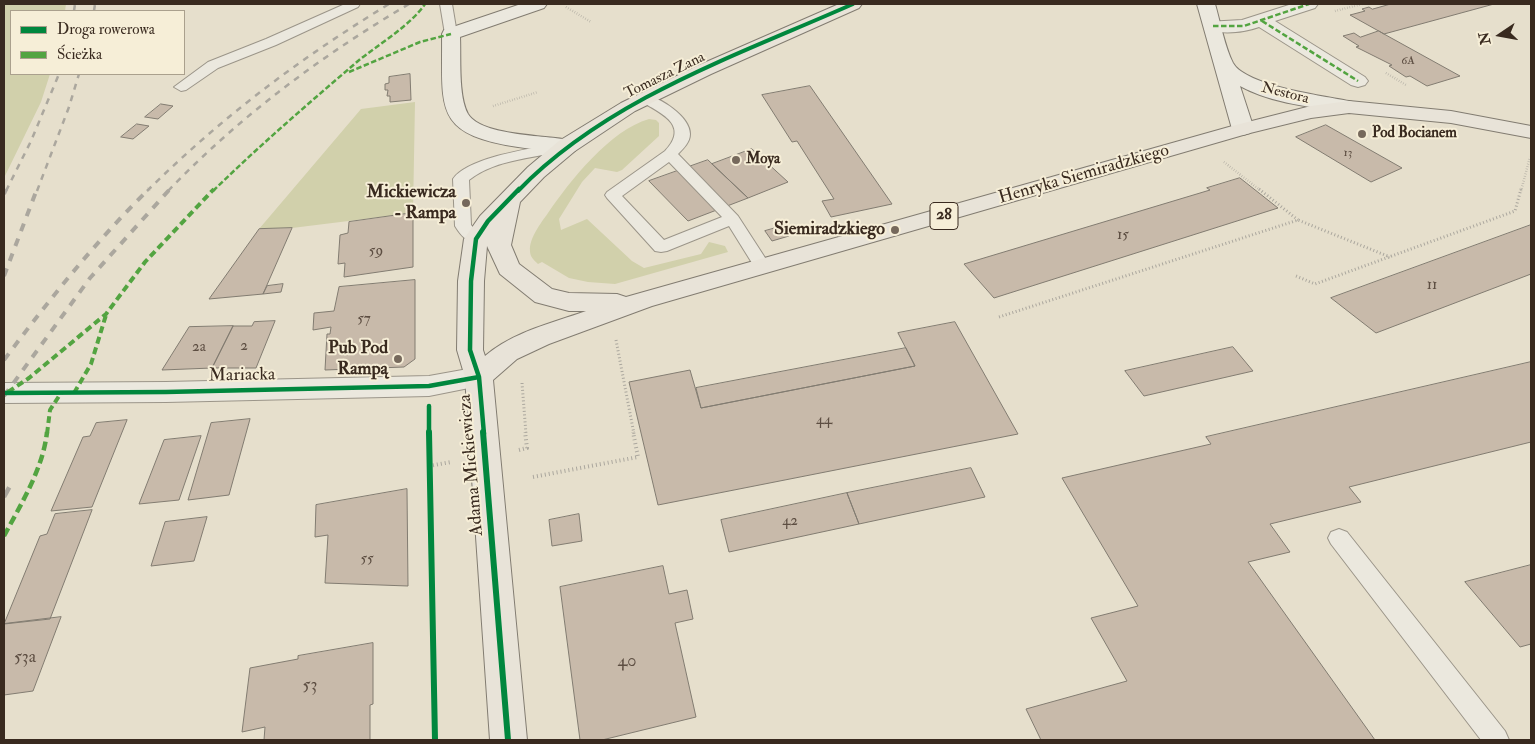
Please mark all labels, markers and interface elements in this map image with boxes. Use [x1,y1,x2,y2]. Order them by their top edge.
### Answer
legend [10,10,185,75]
north arrow [1475,10,1525,60]
text: Droga rowerowa [57,20,155,39]
text: N [1475,30,1494,46]
text: Ścieżka [57,45,102,64]
street label: Tomasza Zana [622,49,708,103]
house number: 6A [1401,54,1415,68]
street label: Nestora [1259,79,1311,109]
place label: Pod Bocianem [1372,125,1457,143]
marker: Pod Bocianem [1356,128,1368,140]
street label: Henryka Siemiradzkiego [996,140,1172,210]
house number: 13 [1344,146,1352,160]
place label: Moya [746,151,780,169]
marker: Moya [730,154,742,166]
place label: Mickiewicza - Rampa [367,182,456,224]
marker: Mickiewicza - Rampa [460,197,472,209]
road number: 28 [930,202,958,230]
place label: Siemiradzkiego [774,219,885,241]
marker: Siemiradzkiego [889,224,901,236]
house number: 15 [1117,227,1129,245]
house number: 59 [369,243,383,261]
house number: 11 [1427,277,1437,295]
house number: 57 [357,311,371,329]
house number: 2 [240,338,248,356]
place label: Pub Pod Rampą [328,338,388,380]
house number: 2a [192,339,206,357]
marker: Pub Pod Rampą [392,353,404,365]
street label: Mariacka [208,365,276,387]
street label: Adama Mickiewicza [455,393,489,537]
house number: 44 [816,412,832,430]
house number: 42 [782,513,798,531]
house number: 55 [360,551,374,569]
house number: 53a [14,647,36,669]
house number: 40 [618,651,636,673]
house number: 53 [303,675,317,697]

